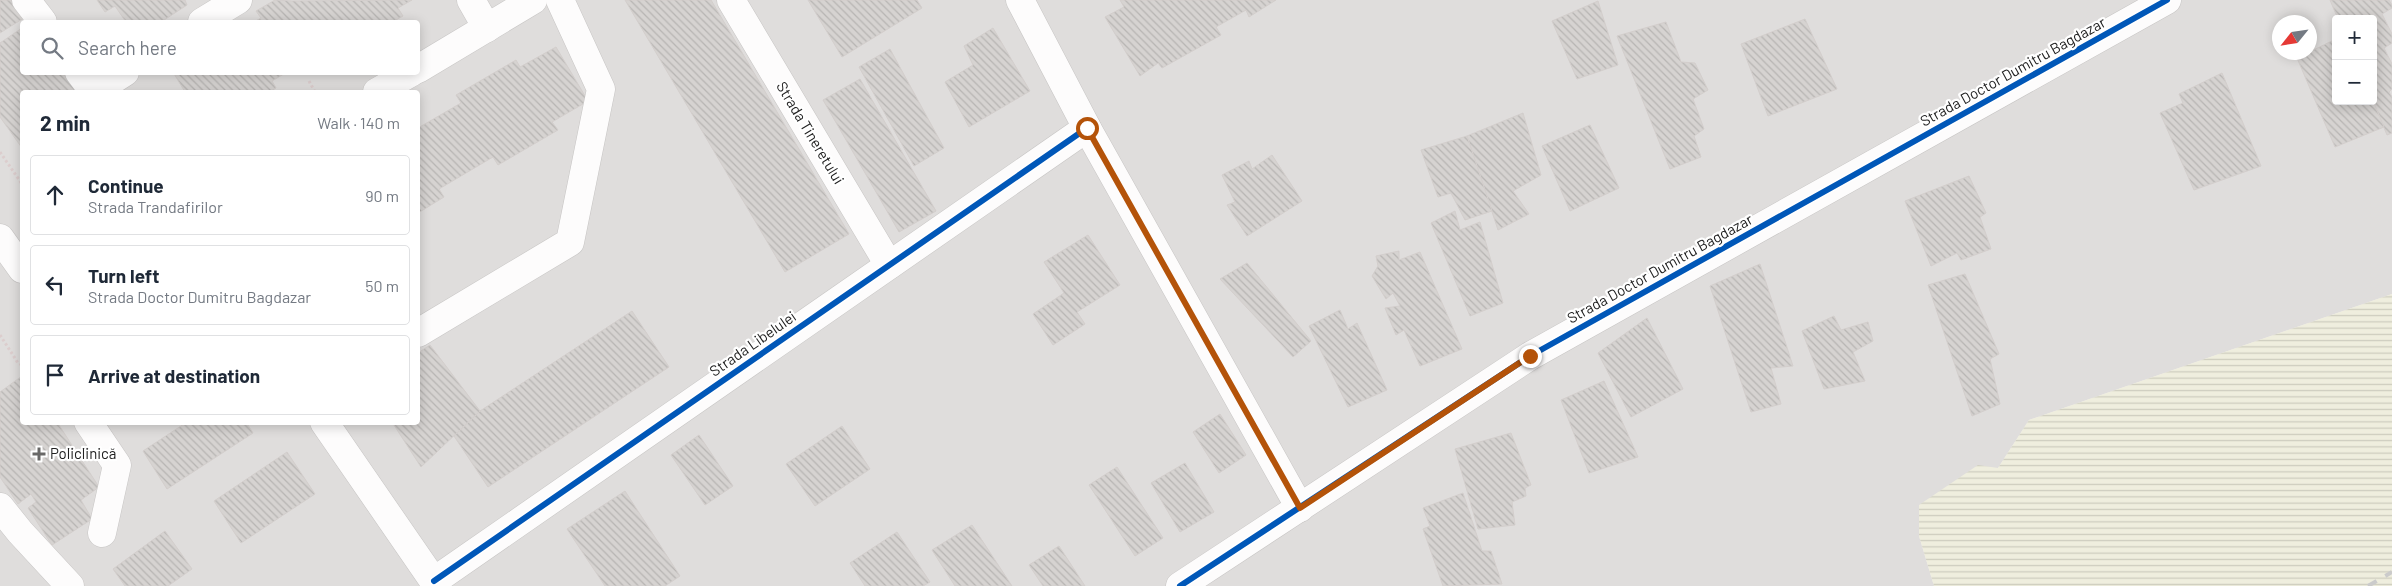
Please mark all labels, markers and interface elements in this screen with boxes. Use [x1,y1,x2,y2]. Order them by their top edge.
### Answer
street label: Strada Doctor Dumitru Bagdazar [1917,12,2109,130]
north arrow [2272,15,2317,60]
map controls [2332,15,2377,105]
button: + [2332,15,2377,60]
search box [20,20,420,75]
icon: search [38,34,66,62]
text: Search here [78,36,177,59]
button: − [2332,60,2377,105]
street label: Strada Tineretului [773,78,849,187]
text: 2 min [40,110,90,135]
text: Walk · 140 m [317,113,400,132]
route start [1076,117,1099,140]
text: Continue [88,174,164,197]
icon: ahead [41,181,69,209]
text: 90 m [365,186,399,205]
text: Strada Trandafirilor [88,197,223,216]
street label: Strada Doctor Dumitru Bagdazar [1564,209,1756,327]
text: Turn left [88,264,159,287]
icon: left [41,271,69,299]
text: 50 m [365,276,399,295]
text: Strada Doctor Dumitru Bagdazar [88,287,311,306]
street label: Strada Libelulei [706,307,799,380]
route end [1519,345,1542,368]
icon: arrive [41,361,69,389]
text: Arrive at destination [88,364,260,387]
place label: Policlinică [50,444,117,462]
marker: Policlinică [32,447,46,461]

